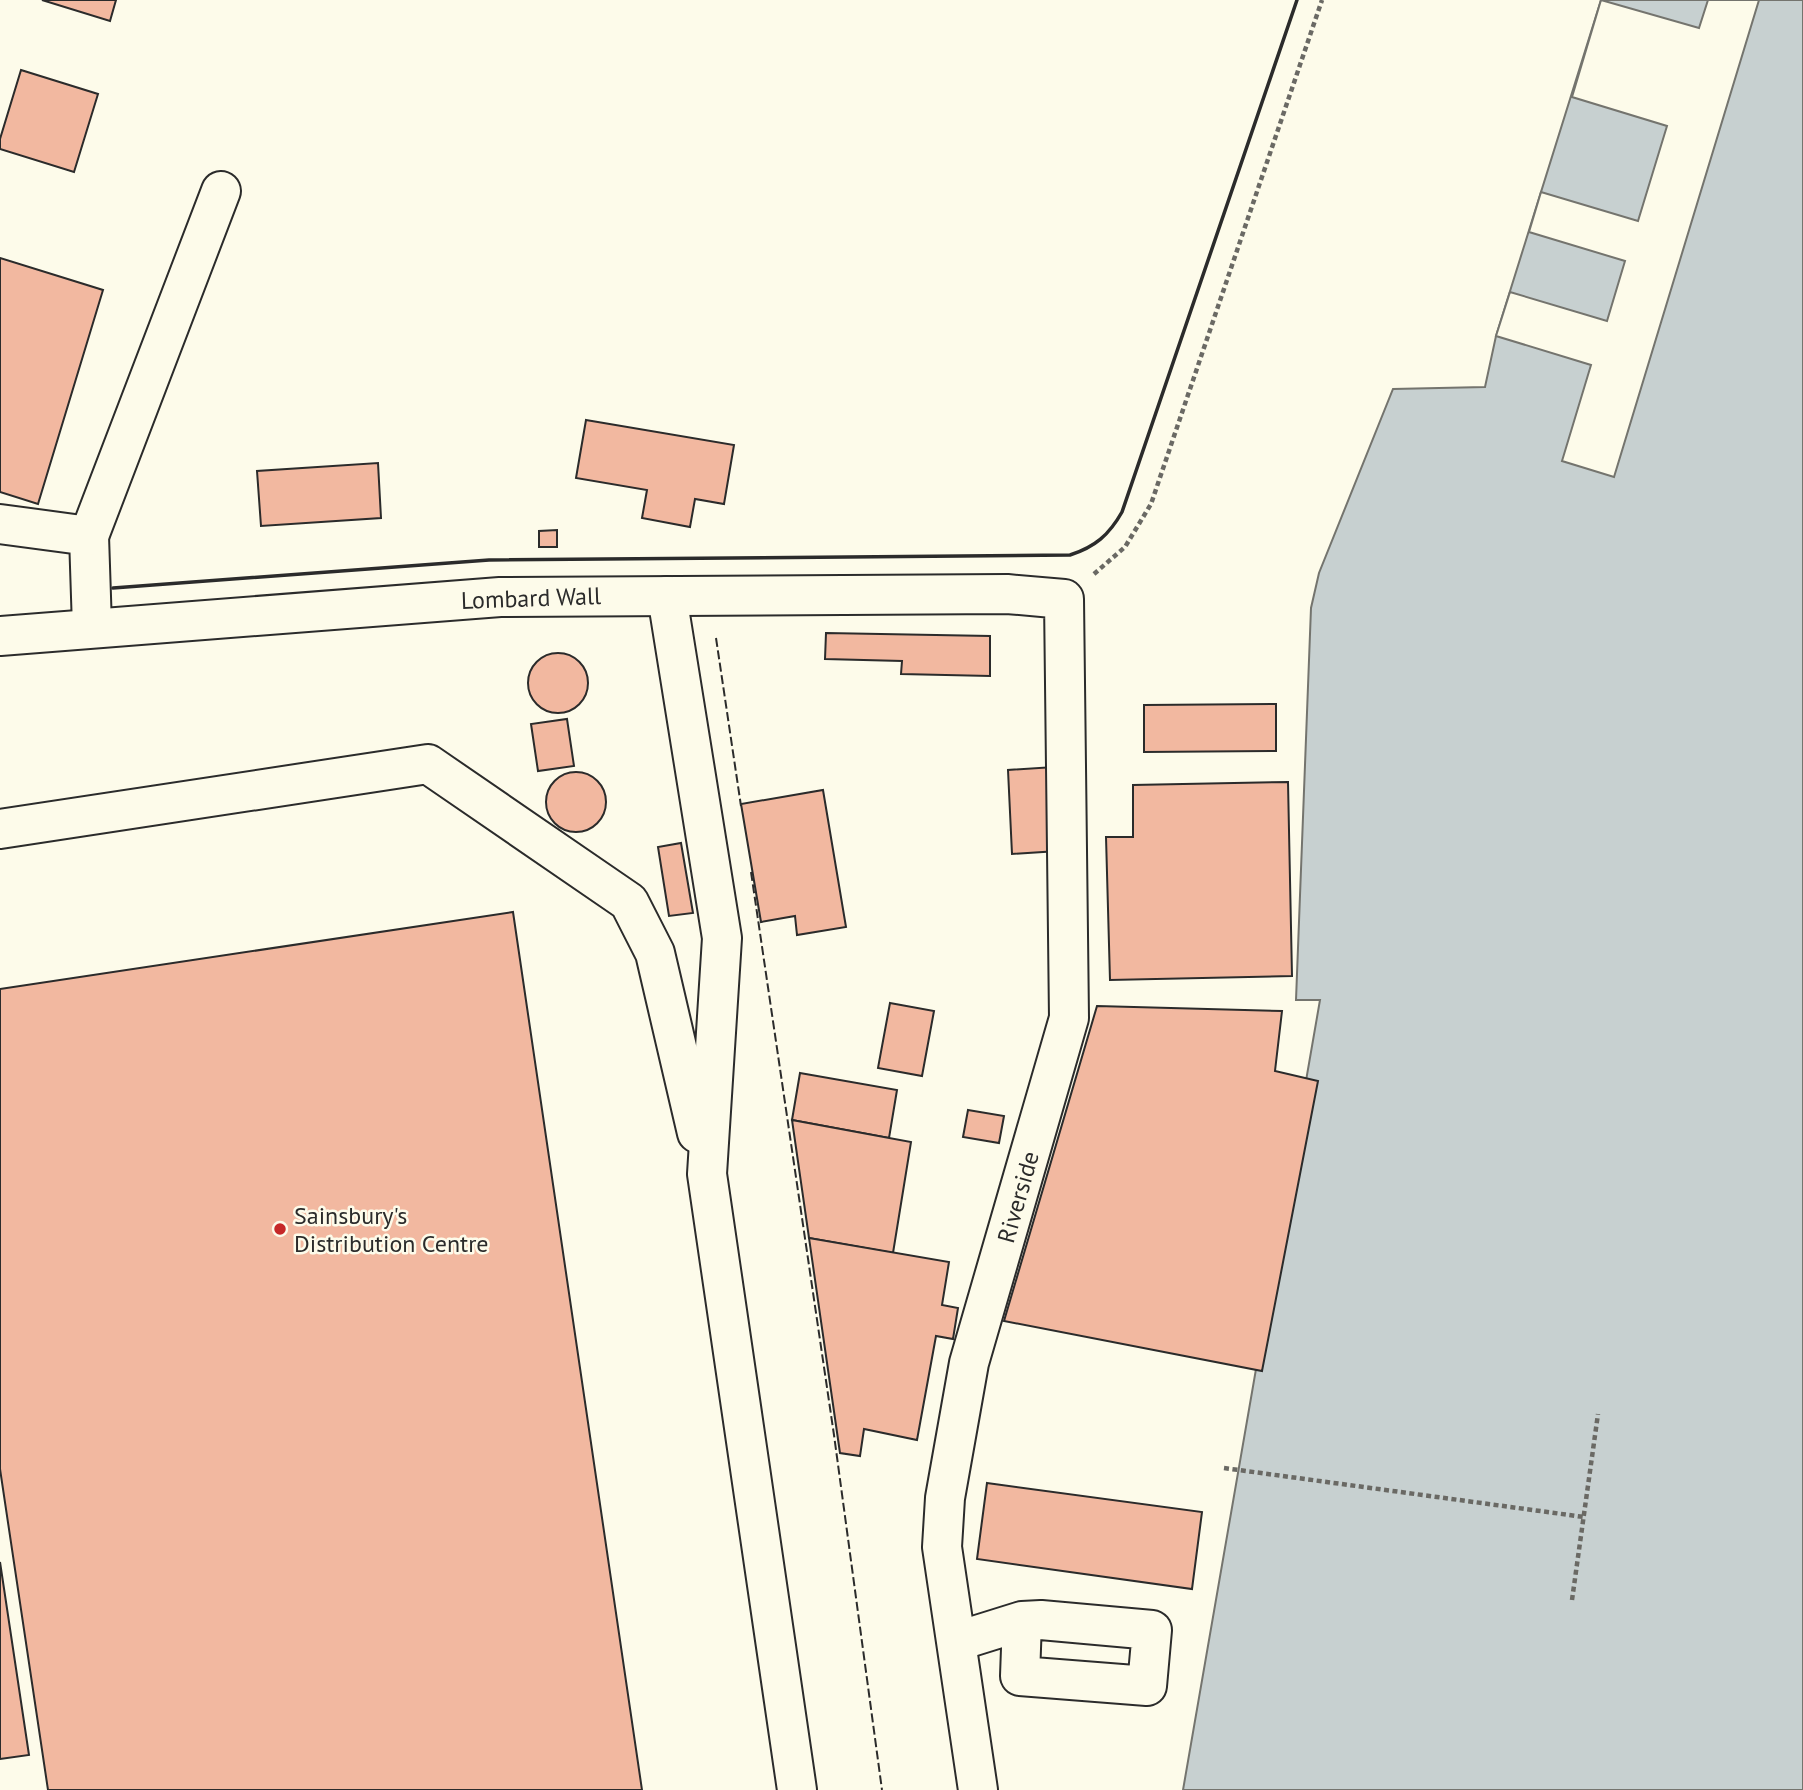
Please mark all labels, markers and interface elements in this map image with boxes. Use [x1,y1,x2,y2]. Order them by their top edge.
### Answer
street label: Lombard Wall [460,580,602,616]
street label: Riverside [990,1148,1046,1246]
place label: Sainsbury's Distribution Centre [294,1200,489,1259]
marker: Sainsbury's Distribution Centre [272,1221,288,1237]

